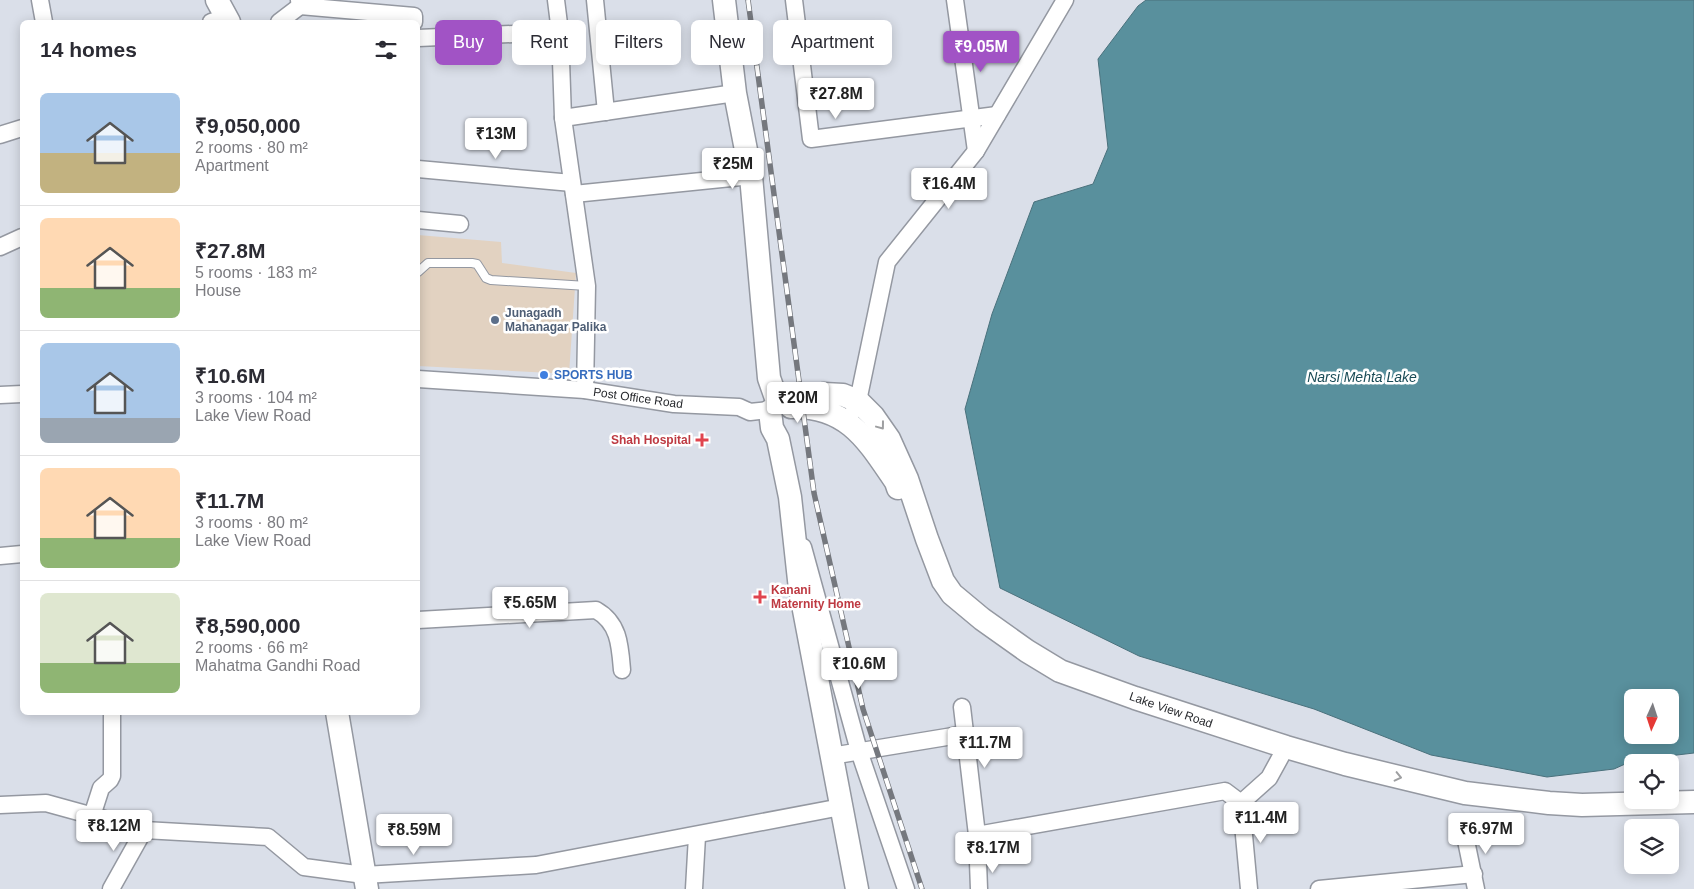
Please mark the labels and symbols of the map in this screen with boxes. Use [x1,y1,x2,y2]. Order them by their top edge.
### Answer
pin: ₹9.05M [940,30,1022,73]
pin: ₹27.8M [795,78,877,120]
pin: ₹13M [466,118,526,160]
pin: ₹25M [703,148,763,190]
pin: ₹16.4M [908,168,990,210]
place label: Junagadh Mahanagar Palika [505,306,607,334]
marker: Junagadh Mahanagar Palika [489,314,501,326]
place label: SPORTS HUB [554,368,633,382]
marker: SPORTS HUB [538,369,550,381]
water label: Narsi Mehta Lake [1307,369,1417,385]
pin: ₹20M [768,382,828,424]
street label: Post Office Road [592,385,684,411]
one-way arrow [875,420,883,429]
place label: Shah Hospital [611,433,691,447]
marker: Shah Hospital [695,433,709,447]
place label: Kanani Maternity Home [771,583,861,611]
pin: ₹5.65M [489,586,571,629]
marker: Kanani Maternity Home [753,590,767,604]
pin: ₹10.6M [818,648,900,690]
street label: Lake View Road [1128,689,1214,731]
north arrow [1624,689,1679,744]
pin: ₹11.7M [944,726,1026,769]
one-way arrow [1394,771,1403,782]
pin: ₹11.4M [1220,802,1302,844]
pin: ₹8.12M [73,810,155,852]
pin: ₹6.97M [1445,812,1527,855]
pin: ₹8.59M [373,814,455,856]
pin: ₹8.17M [952,832,1034,874]

